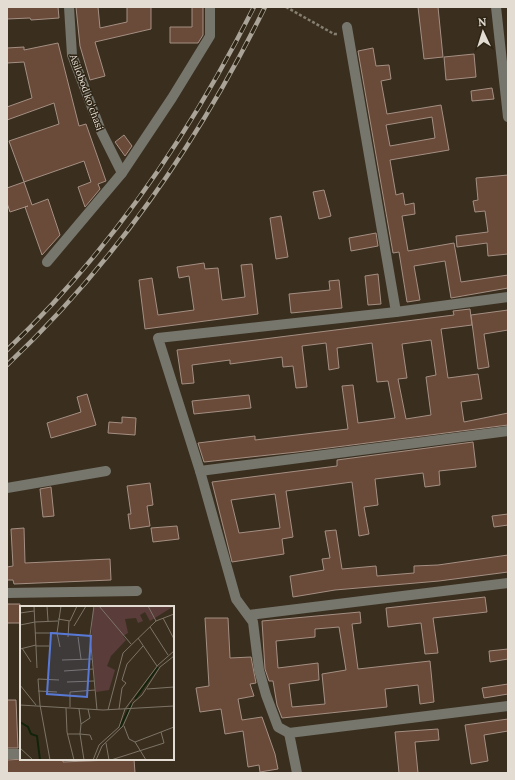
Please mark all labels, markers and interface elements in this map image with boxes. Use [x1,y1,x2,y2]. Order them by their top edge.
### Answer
north arrow [463,12,503,52]
text: N [478,15,488,29]
street label: Asilobod koʻchasi [66,51,106,132]
inset map [20,606,174,760]

